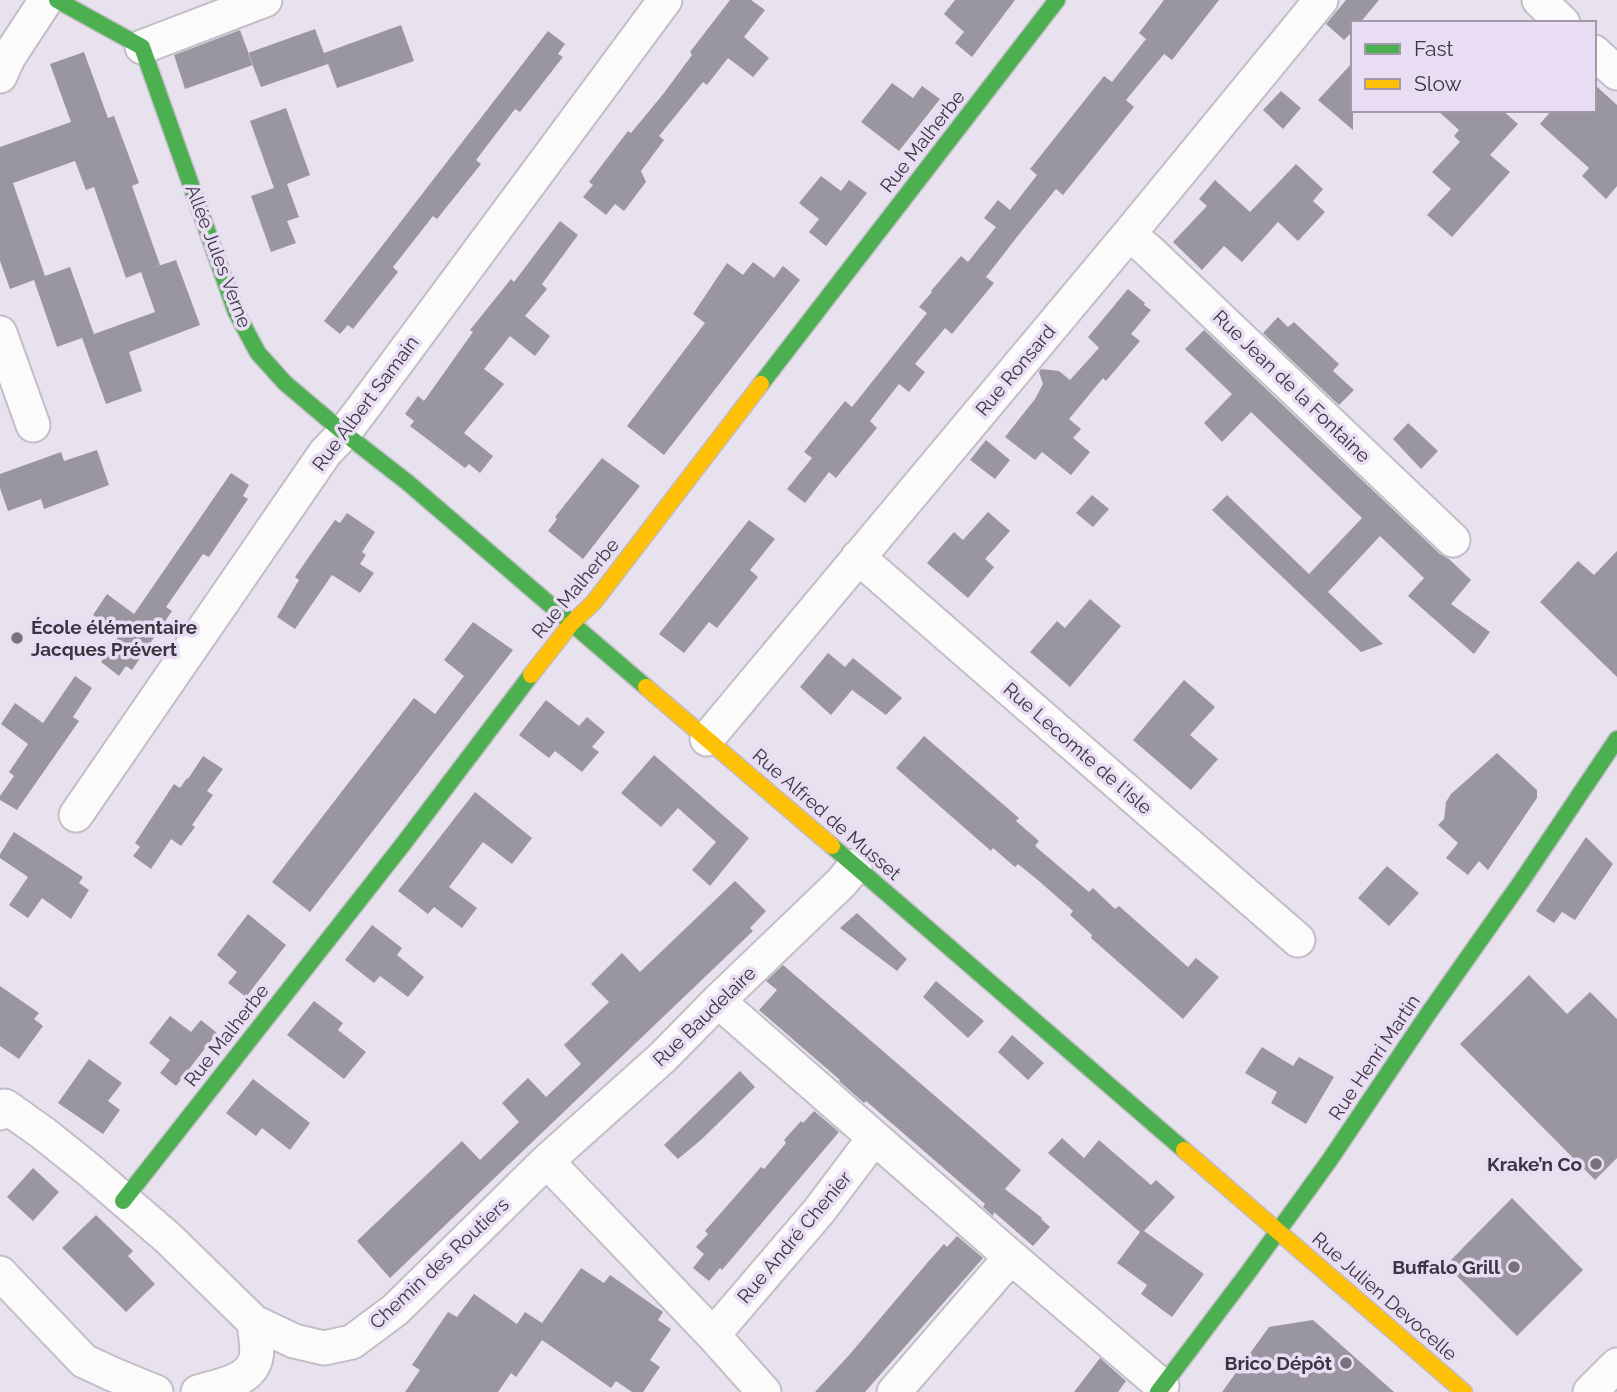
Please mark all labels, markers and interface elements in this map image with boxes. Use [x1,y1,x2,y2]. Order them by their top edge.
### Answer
legend [1351,21,1596,112]
text: Fast [1414,36,1454,61]
text: Slow [1414,71,1462,96]
street label: Rue Malherbe [875,86,969,196]
street label: Allée Jules Verne [182,181,256,331]
street label: Rue Jean de la Fontaine [1209,305,1375,467]
street label: Rue Ronsard [971,320,1059,420]
street label: Rue Albert Samain [307,331,423,475]
street label: Rue Malherbe [527,534,623,642]
place label: École élémentaire Jacques Prévert [31,616,197,660]
marker: École élémentaire Jacques Prévert [9,630,25,646]
street label: Rue Lecomte de l'Isle [999,678,1157,818]
street label: Rue Alfred de Musset [748,744,906,885]
street label: Rue Baudelaire [648,962,760,1070]
street label: Rue Malherbe [179,980,273,1090]
street label: Rue Henri Martin [1324,990,1424,1124]
place label: Krake’n Co [1487,1153,1582,1175]
marker: Krake’n Co [1588,1156,1604,1172]
street label: Rue André Chenier [732,1166,856,1307]
street label: Chemin des Routiers [365,1193,513,1333]
street label: Rue Julien Devocelle [1308,1227,1462,1365]
place label: Buffalo Grill [1392,1256,1501,1278]
marker: Buffalo Grill [1506,1259,1522,1275]
place label: Brico Dépôt [1224,1352,1333,1374]
marker: Brico Dépôt [1338,1355,1354,1371]

